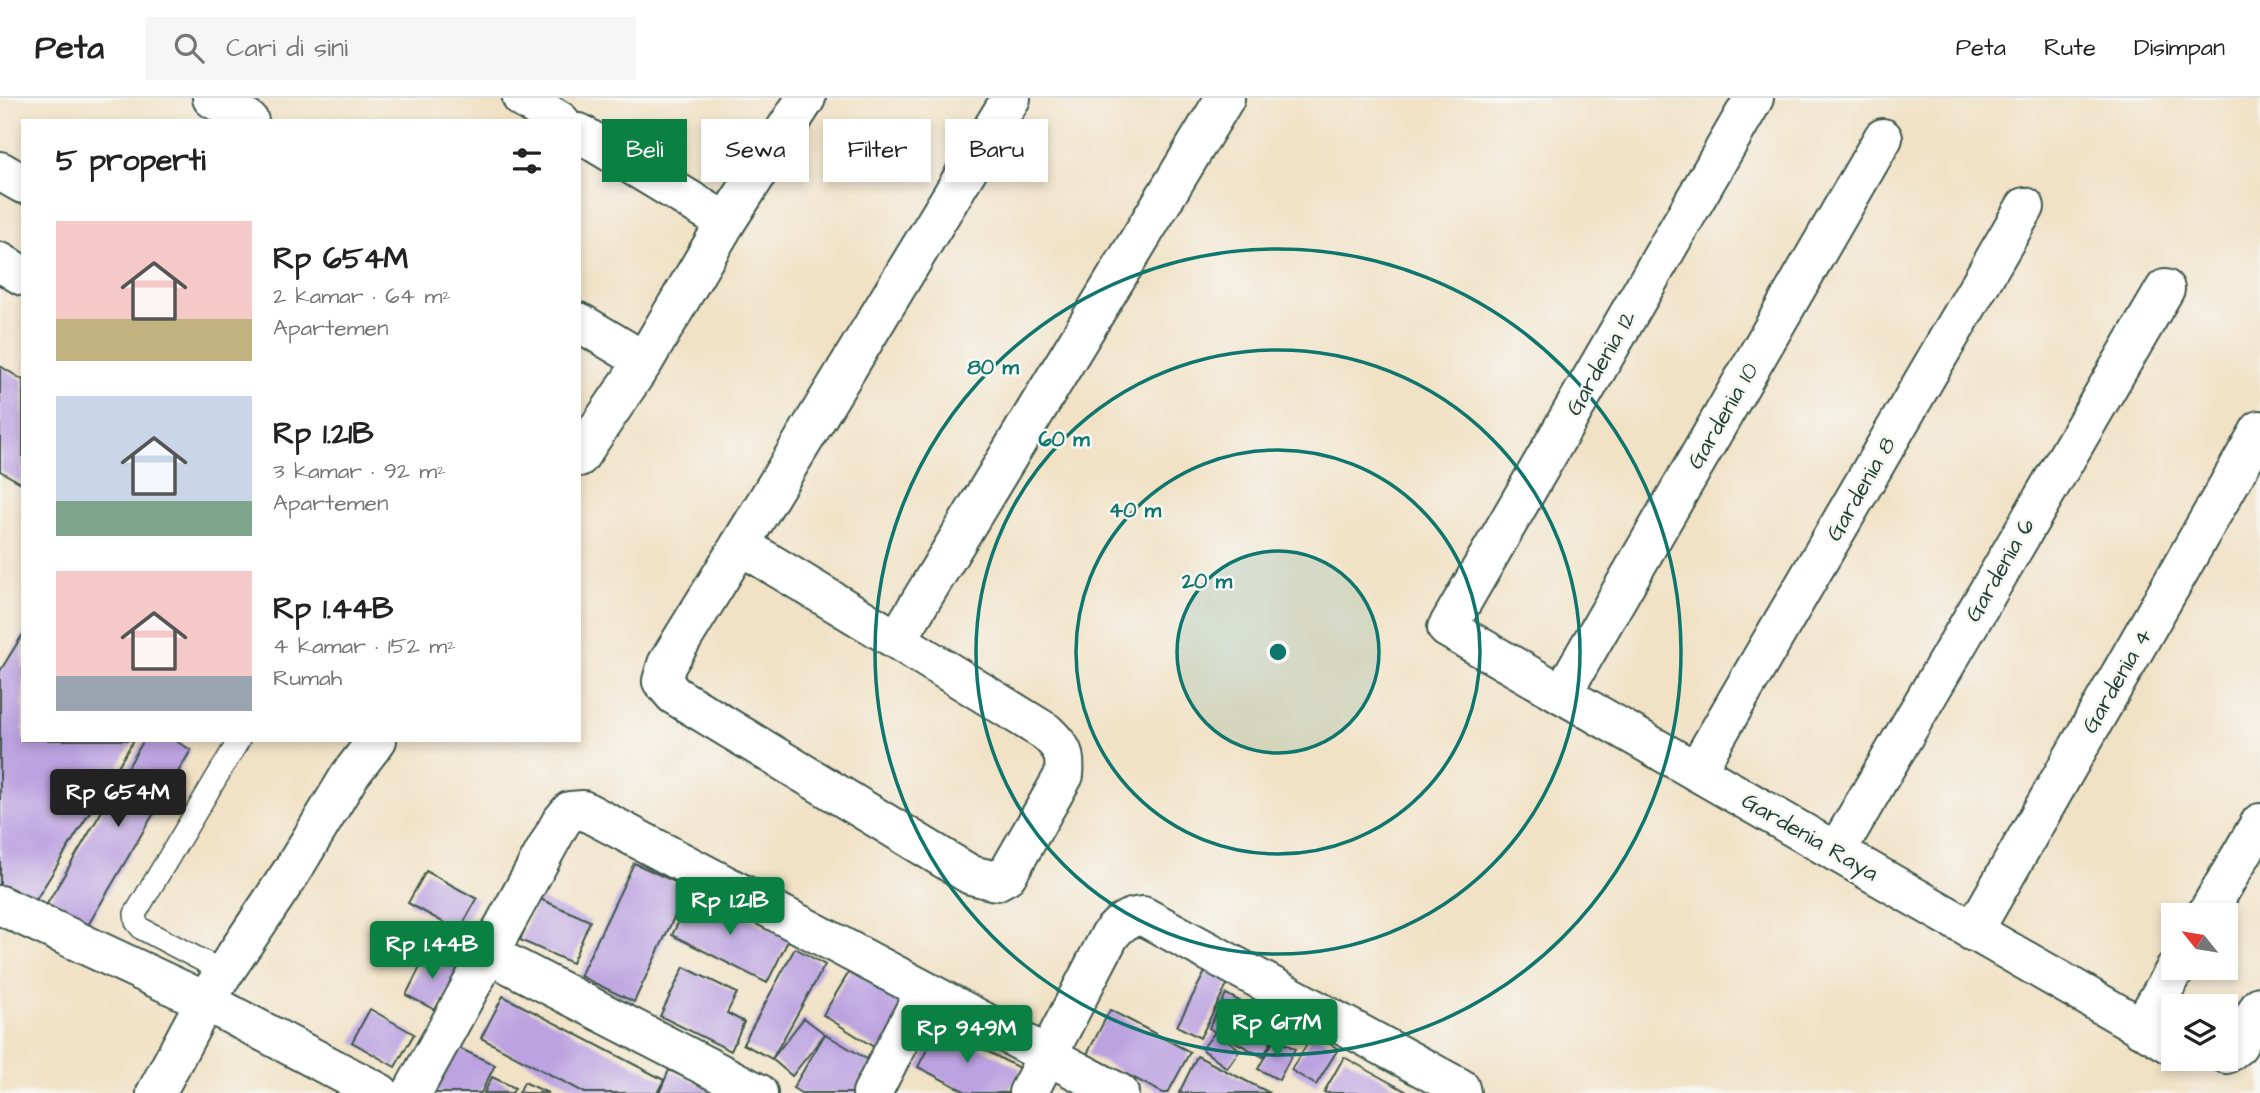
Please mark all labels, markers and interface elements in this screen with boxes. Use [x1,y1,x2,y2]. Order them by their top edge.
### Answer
search box [146,17,636,80]
text: Peta [35,25,104,71]
icon: search [170,29,208,67]
text: Cari di sini [226,30,348,66]
text: Peta [1956,31,2006,65]
text: Rute [2044,31,2096,65]
text: Disimpan [2134,31,2225,65]
chip: Beli [602,119,687,182]
chip: Sewa [701,119,809,182]
chip: Filter [823,119,931,182]
chip: Baru [945,119,1048,182]
text: 5 properti [56,140,206,182]
icon: filters [508,142,546,180]
text: Rp 654M [273,238,408,280]
icon: home [112,249,196,333]
text: 2 kamar · 64 m² [273,280,451,312]
street label: Gardenia 12 [1558,305,1644,421]
text: Apartemen [273,312,389,344]
text: 80 m [967,353,1019,382]
street label: Gardenia 10 [1680,357,1766,475]
text: Rp 1.21B [273,413,374,455]
icon: home [112,424,196,508]
text: 60 m [1038,425,1090,454]
street label: Gardenia 8 [1818,431,1904,547]
text: 3 kamar · 92 m² [273,455,446,487]
text: Apartemen [273,487,389,519]
text: 40 m [1109,496,1162,525]
street label: Gardenia 6 [1957,512,2043,628]
text: 20 m [1181,567,1233,596]
text: Rp 1.44B [273,588,393,630]
icon: home [112,599,196,683]
street label: Gardenia 4 [2074,622,2160,739]
text: 4 kamar · 152 m² [273,630,456,662]
centre of rings [1266,640,1290,664]
text: Rumah [273,662,342,694]
pin: Rp 654M [53,770,183,829]
text: Rp 654M [66,776,170,808]
street label: Gardenia Raya [1735,785,1884,890]
pin: Rp 1.21B [658,878,802,937]
text: Rp 1.21B [691,884,769,916]
north arrow [2161,903,2238,980]
map controls [2161,903,2238,1071]
pin: Rp 1.44B [360,922,504,981]
text: Rp 1.44B [386,928,478,960]
button: layers [2161,994,2238,1071]
pin: Rp 617M [1212,1000,1342,1059]
pin: Rp 949M [902,1006,1032,1065]
text: Rp 617M [1233,1006,1321,1038]
text: Rp 949M [917,1012,1017,1044]

